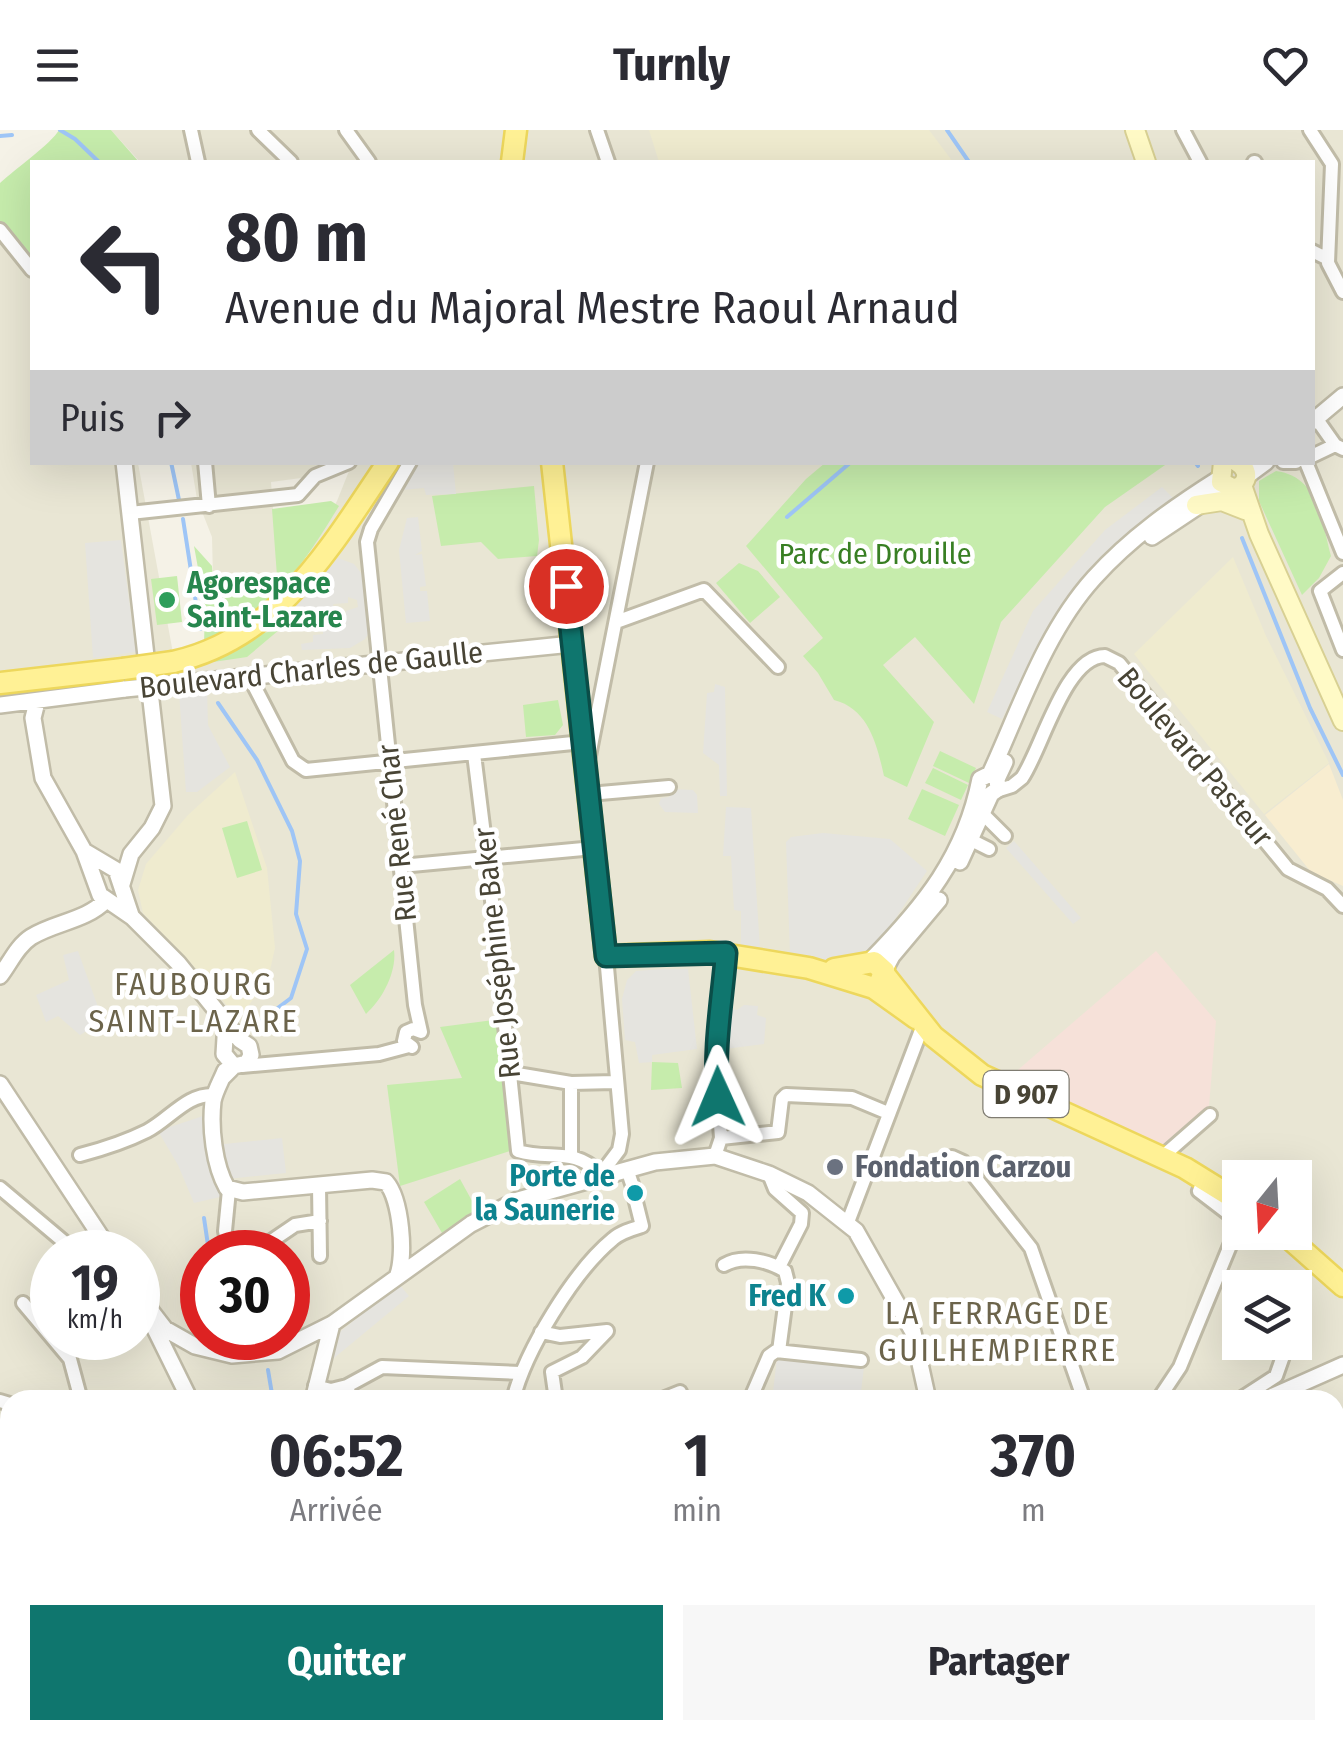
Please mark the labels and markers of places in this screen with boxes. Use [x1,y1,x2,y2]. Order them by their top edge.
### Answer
pin [524,544,609,629]
place label: Agorespace Saint-Lazare [186,565,343,635]
marker: Agorespace Saint-Lazare [156,589,178,611]
place label: Fondation Carzou [855,1149,1071,1185]
marker: Fondation Carzou [824,1156,846,1178]
place label: Porte de la Saunerie [475,1158,615,1228]
marker: Porte de la Saunerie [624,1182,646,1204]
place label: Fred K [748,1278,827,1314]
marker: Fred K [835,1285,857,1307]

